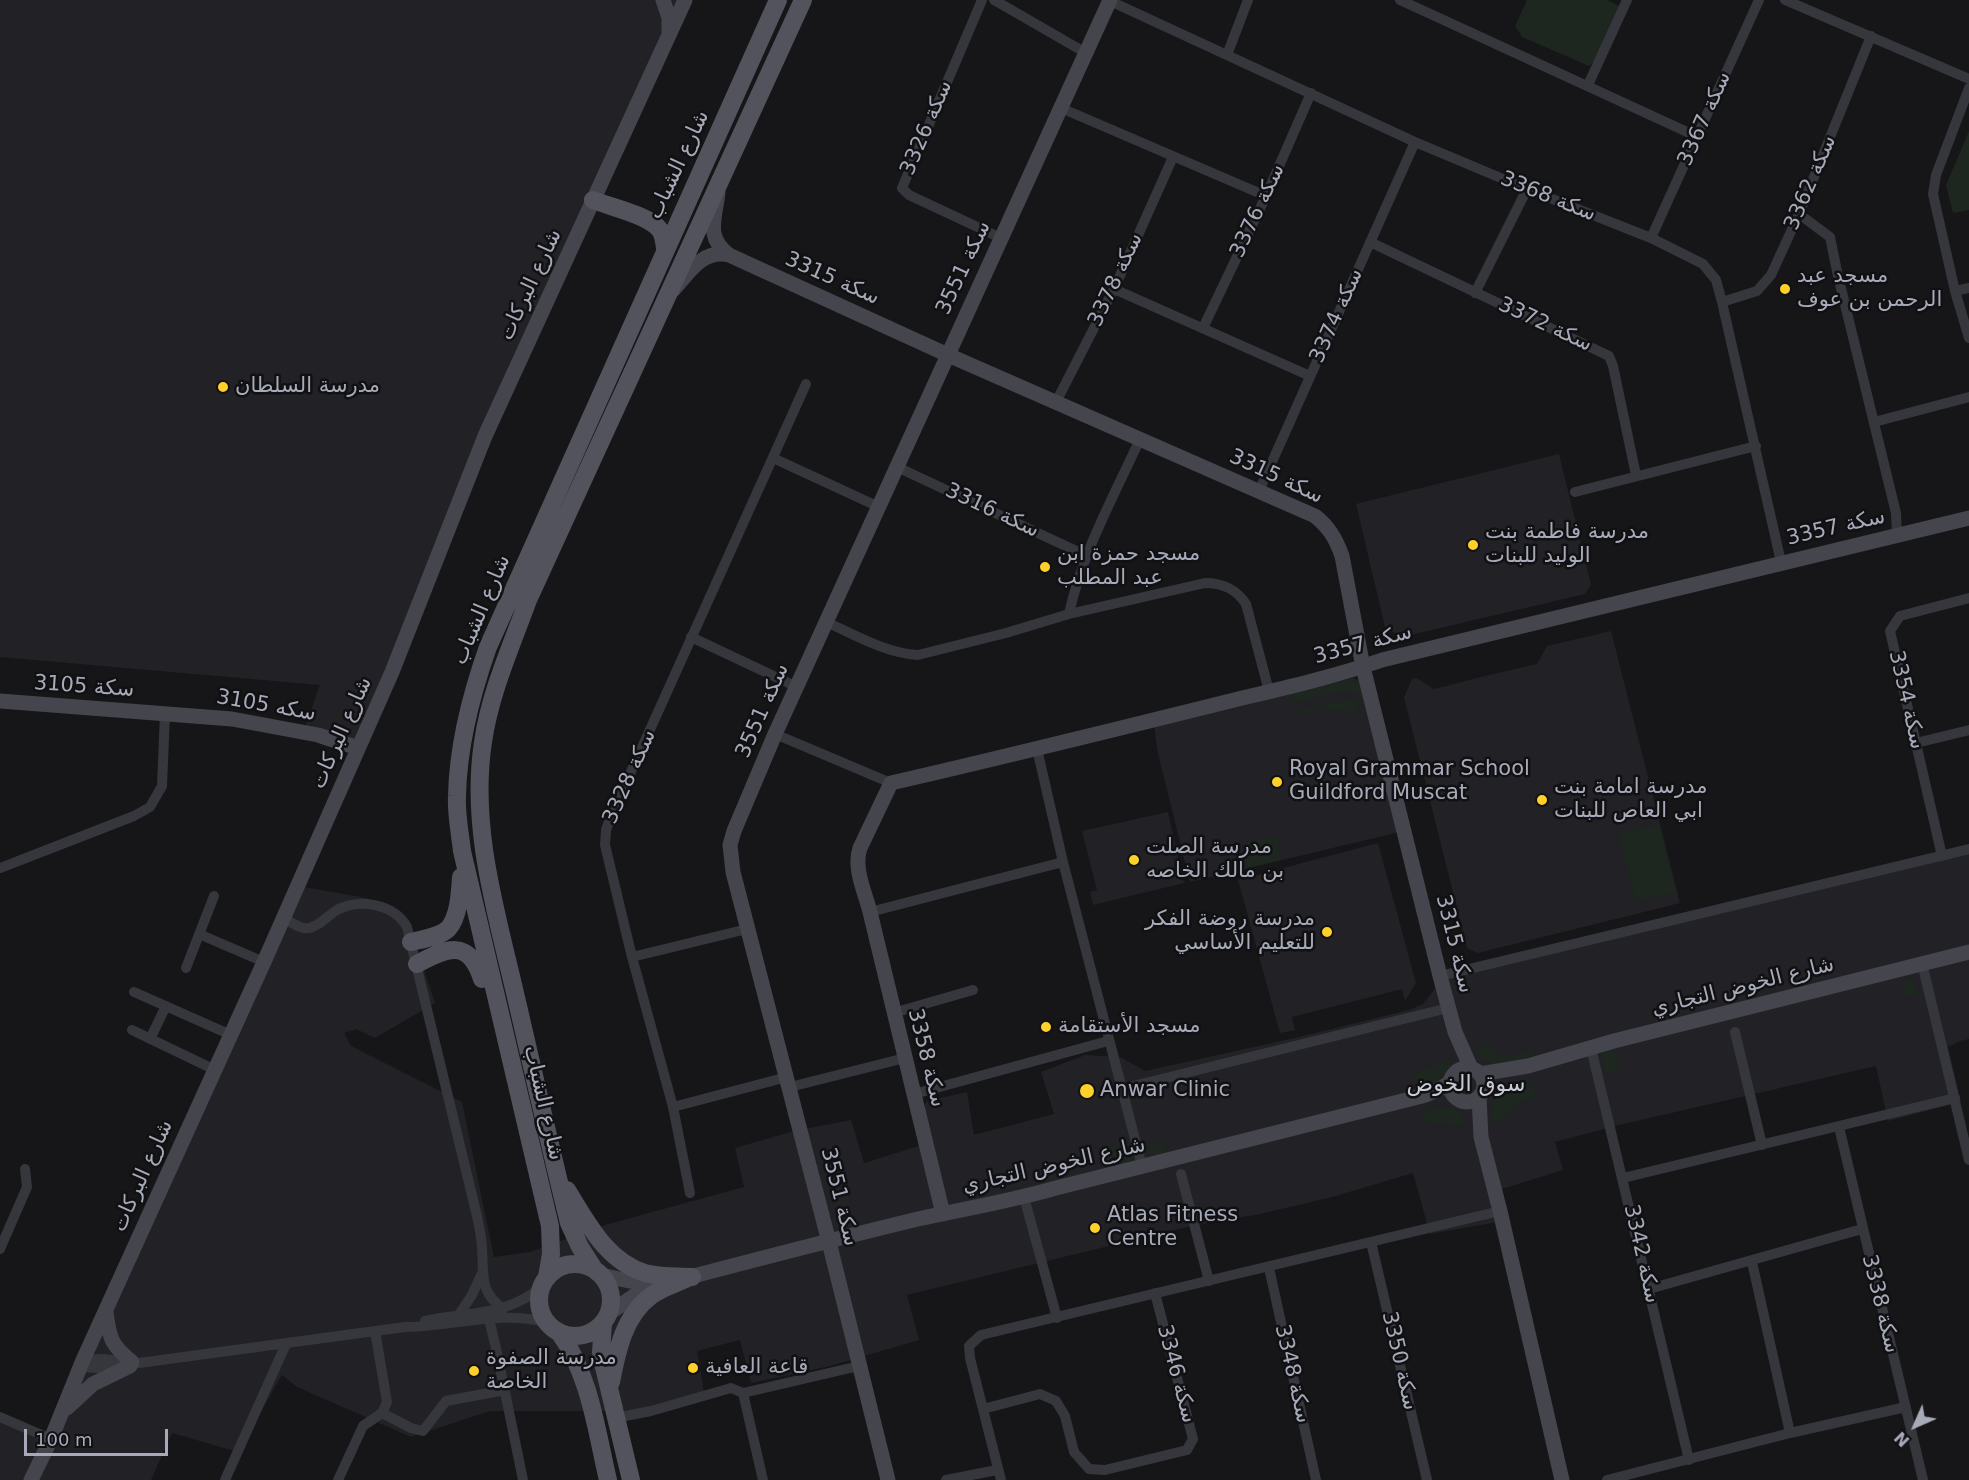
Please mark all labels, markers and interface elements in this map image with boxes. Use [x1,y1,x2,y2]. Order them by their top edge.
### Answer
street label: سكة 3367 [1673,68,1737,170]
street label: سكة 3326 [896,77,958,179]
street label: شارع الشباب [643,107,715,223]
street label: سكة 3362 [1780,132,1842,234]
street label: سكة 3376 [1225,160,1291,262]
street label: سكة 3368 [1497,166,1599,228]
street label: سكة 3551 [931,217,997,319]
street label: شارع البركات [494,225,568,345]
street label: سكة 3378 [1083,229,1149,331]
street label: سكة 3315 [781,247,883,311]
place label: مسجد عبد الرحمن بن عوف [1797,264,1942,314]
street label: سكة 3374 [1305,265,1369,367]
marker: مسجد عبد الرحمن بن عوف [1778,282,1792,296]
street label: سكة 3372 [1494,292,1596,358]
place label: مدرسة السلطان [235,374,380,400]
marker: مدرسة السلطان [216,380,230,394]
street label: سكة 3315 [1225,444,1327,510]
street label: سكة 3316 [941,478,1043,544]
street label: سكة 3357 [1784,504,1888,552]
place label: مدرسة فاطمة بنت الوليد للبنات [1485,520,1649,570]
marker: مدرسة فاطمة بنت الوليد للبنات [1466,538,1480,552]
place label: مسجد حمزة ابن عبد المطلب [1057,542,1200,592]
street label: شارع الشباب [448,551,516,669]
marker: مسجد حمزة ابن عبد المطلب [1038,560,1052,574]
street label: سكة 3357 [1311,620,1415,670]
street label: سكة 3354 [1882,648,1930,752]
street label: سكة 3551 [731,660,795,762]
street label: سكة 3105 [33,671,135,703]
street label: شارع البركات [306,673,378,793]
street label: سكه 3105 [214,685,318,727]
street label: سكة 3328 [598,726,662,828]
place label: Royal Grammar School Guildford Muscat [1289,757,1530,807]
marker: Royal Grammar School Guildford Muscat [1270,775,1284,789]
place label: مدرسة امامة بنت ابي العاص للبنات [1554,775,1707,825]
marker: مدرسة امامة بنت ابي العاص للبنات [1535,793,1549,807]
place label: مدرسة الصلت بن مالك الخاصه [1146,835,1284,885]
marker: مدرسة الصلت بن مالك الخاصه [1127,853,1141,867]
street label: سكة 3315 [1430,892,1478,996]
place label: مدرسة روضة الفكر للتعليم الأساسي [1145,907,1315,957]
marker: مدرسة روضة الفكر للتعليم الأساسي [1320,925,1334,939]
street label: شارع الخوض التجاري [1649,952,1837,1022]
street label: سكة 3358 [902,1006,950,1110]
place label: مسجد الأستقامة [1058,1014,1201,1040]
marker: مسجد الأستقامة [1039,1020,1053,1034]
street label: شارع الشباب [518,1043,568,1163]
district label: سوق الخوض [1407,1072,1525,1098]
place label: Anwar Clinic [1100,1078,1230,1104]
marker: Anwar Clinic [1078,1082,1096,1100]
street label: شارع البركات [107,1116,179,1236]
street label: شارع الخوض التجاري [960,1133,1148,1199]
street label: سكة 3551 [815,1145,863,1249]
street label: سكة 3342 [1617,1202,1665,1306]
place label: Atlas Fitness Centre [1107,1203,1238,1253]
marker: Atlas Fitness Centre [1088,1221,1102,1235]
street label: سكة 3338 [1856,1252,1904,1356]
street label: سكة 3350 [1375,1309,1423,1413]
street label: سكة 3346 [1151,1322,1201,1426]
street label: سكة 3348 [1268,1322,1316,1426]
place label: مدرسة الصفوة الخاصة [486,1346,617,1396]
place label: قاعة العافية [705,1355,808,1381]
marker: قاعة العافية [686,1361,700,1375]
marker: مدرسة الصفوة الخاصة [467,1364,481,1378]
north arrow [1885,1396,1945,1456]
scale bar [27,1417,171,1455]
text: N [1890,1428,1913,1451]
text: 100 m [35,1429,93,1450]

